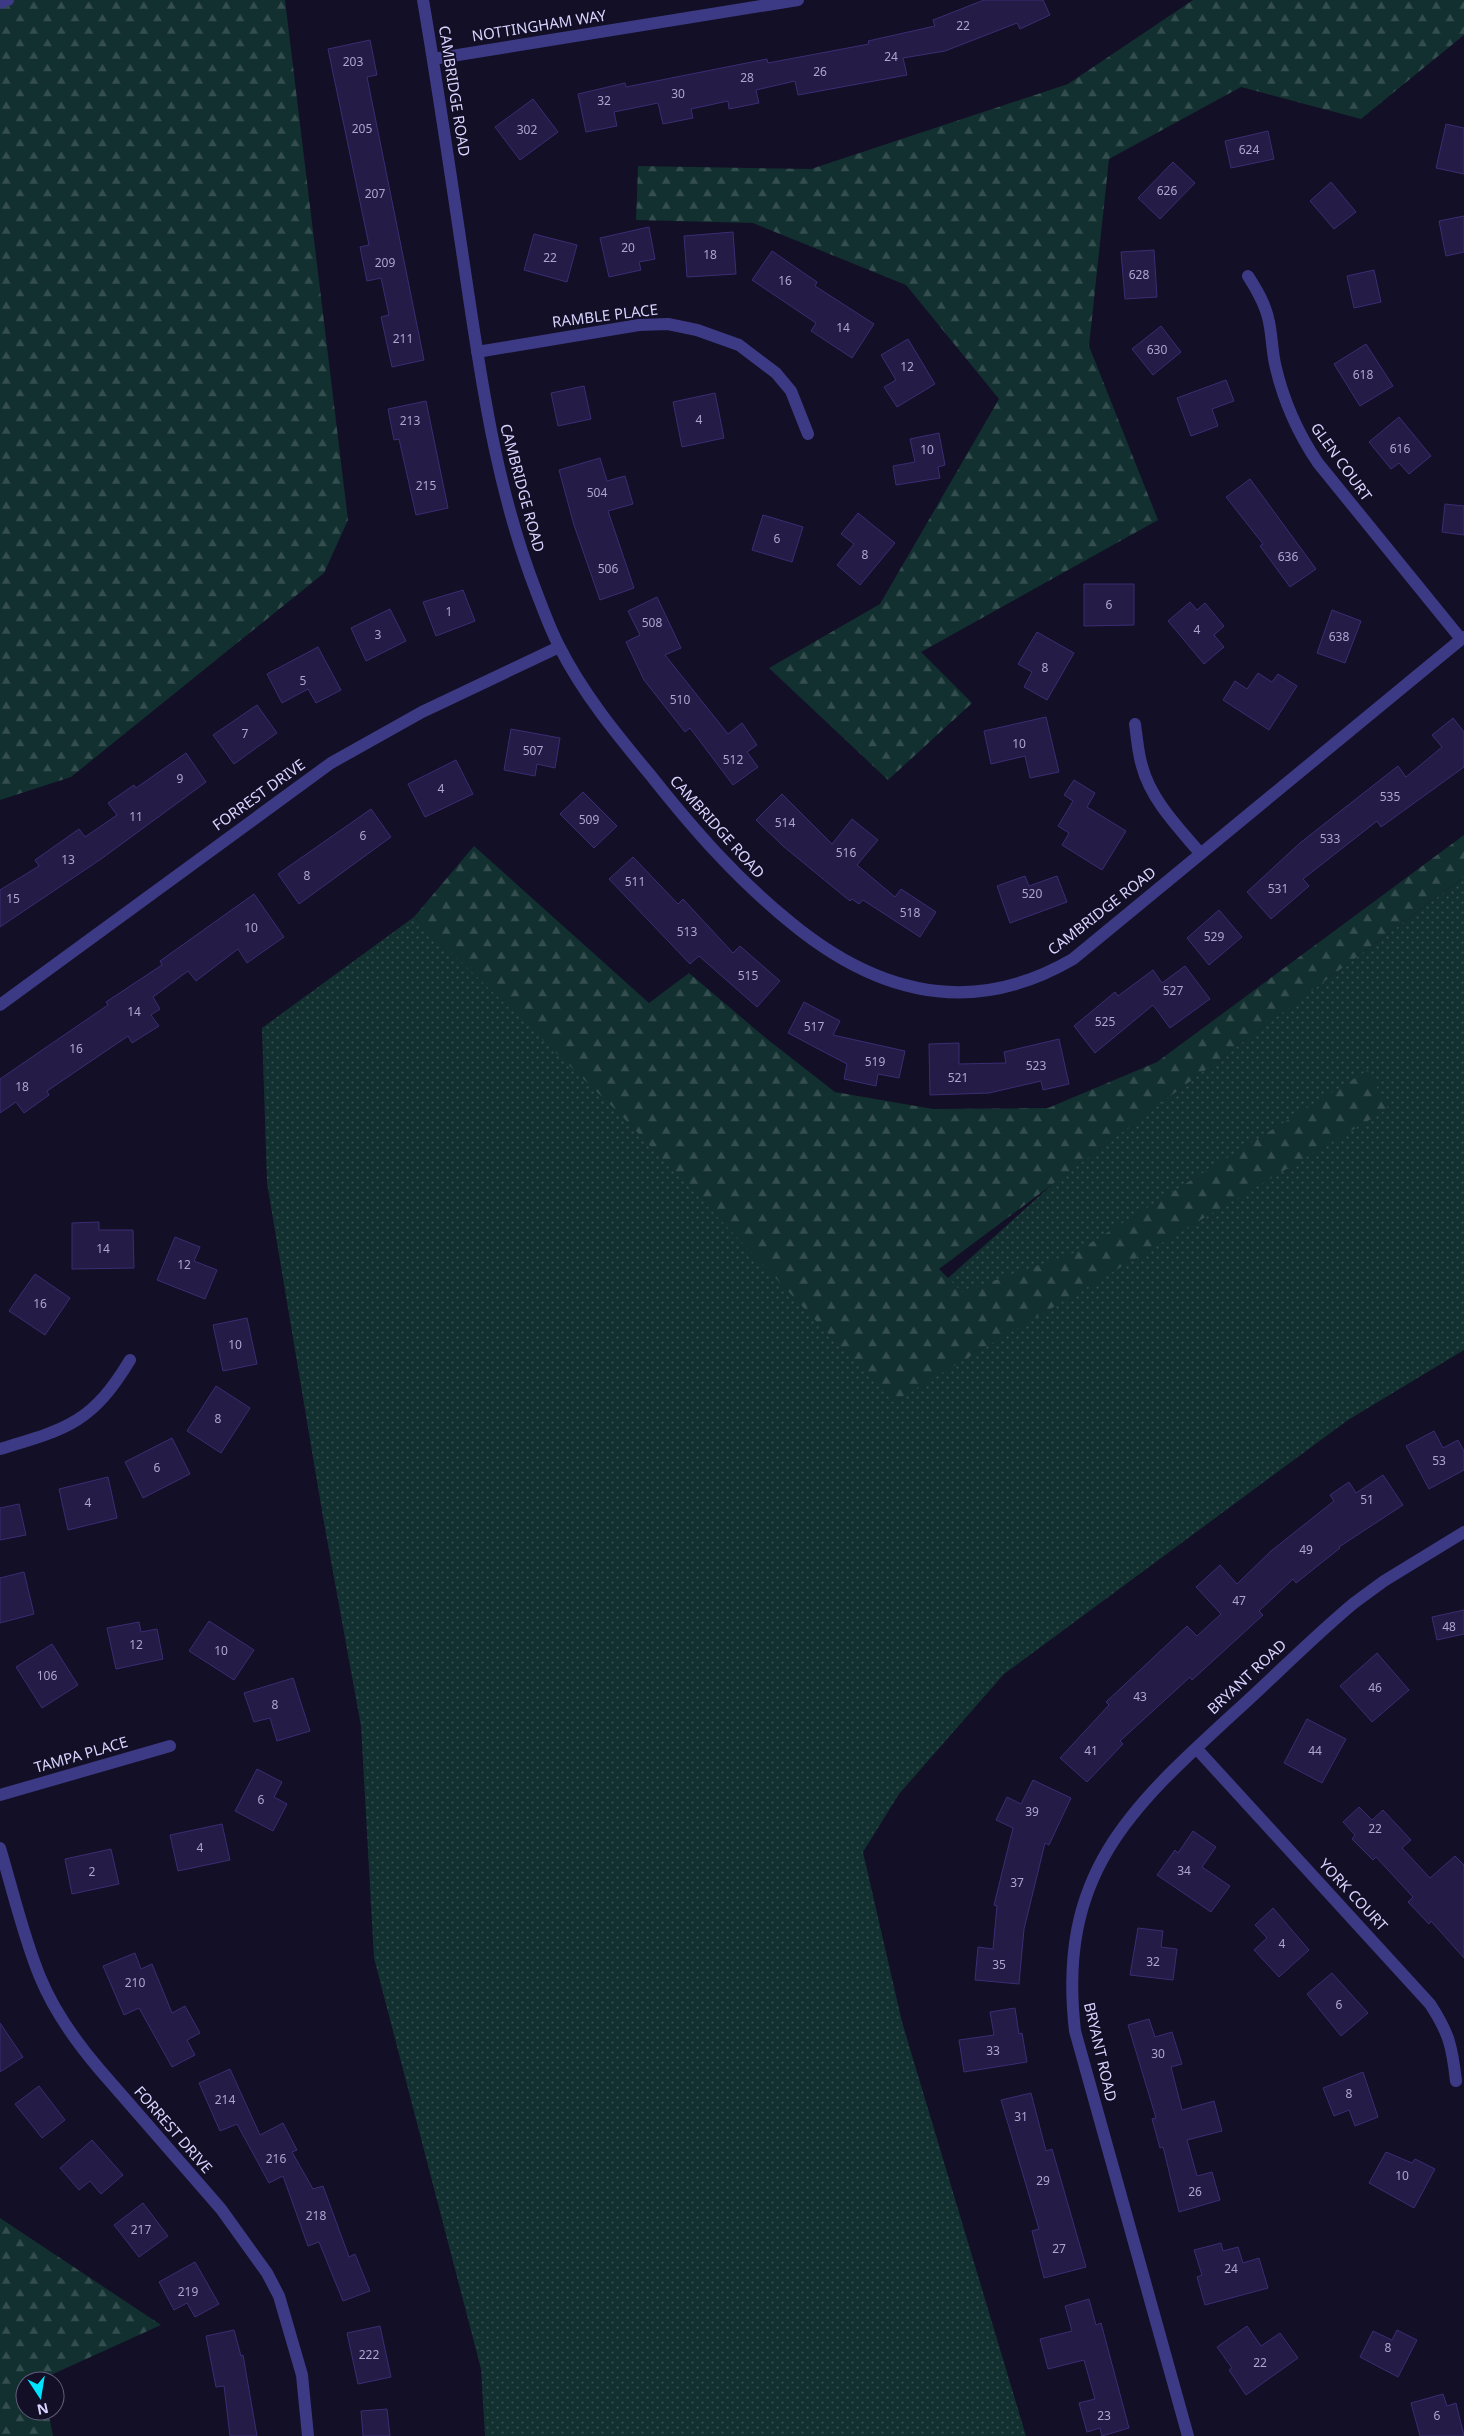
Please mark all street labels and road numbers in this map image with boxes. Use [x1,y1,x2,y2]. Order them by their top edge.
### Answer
street label: NOTTINGHAM WAY [470,4,608,46]
street label: CAMBRIDGE ROAD [435,24,475,158]
street label: RAMBLE PLACE [551,299,659,331]
street label: GLEN COURT [1307,418,1377,505]
street label: CAMBRIDGE ROAD [496,421,550,554]
street label: FORREST DRIVE [208,754,309,835]
street label: CAMBRIDGE ROAD [666,771,769,882]
street label: CAMBRIDGE ROAD [1043,862,1160,959]
street label: BRYANT ROAD [1202,1634,1290,1718]
street label: TAMPA PLACE [32,1731,130,1777]
street label: YORK COURT [1315,1854,1393,1935]
street label: BRYANT ROAD [1080,2000,1122,2103]
street label: FORREST DRIVE [130,2081,217,2177]

